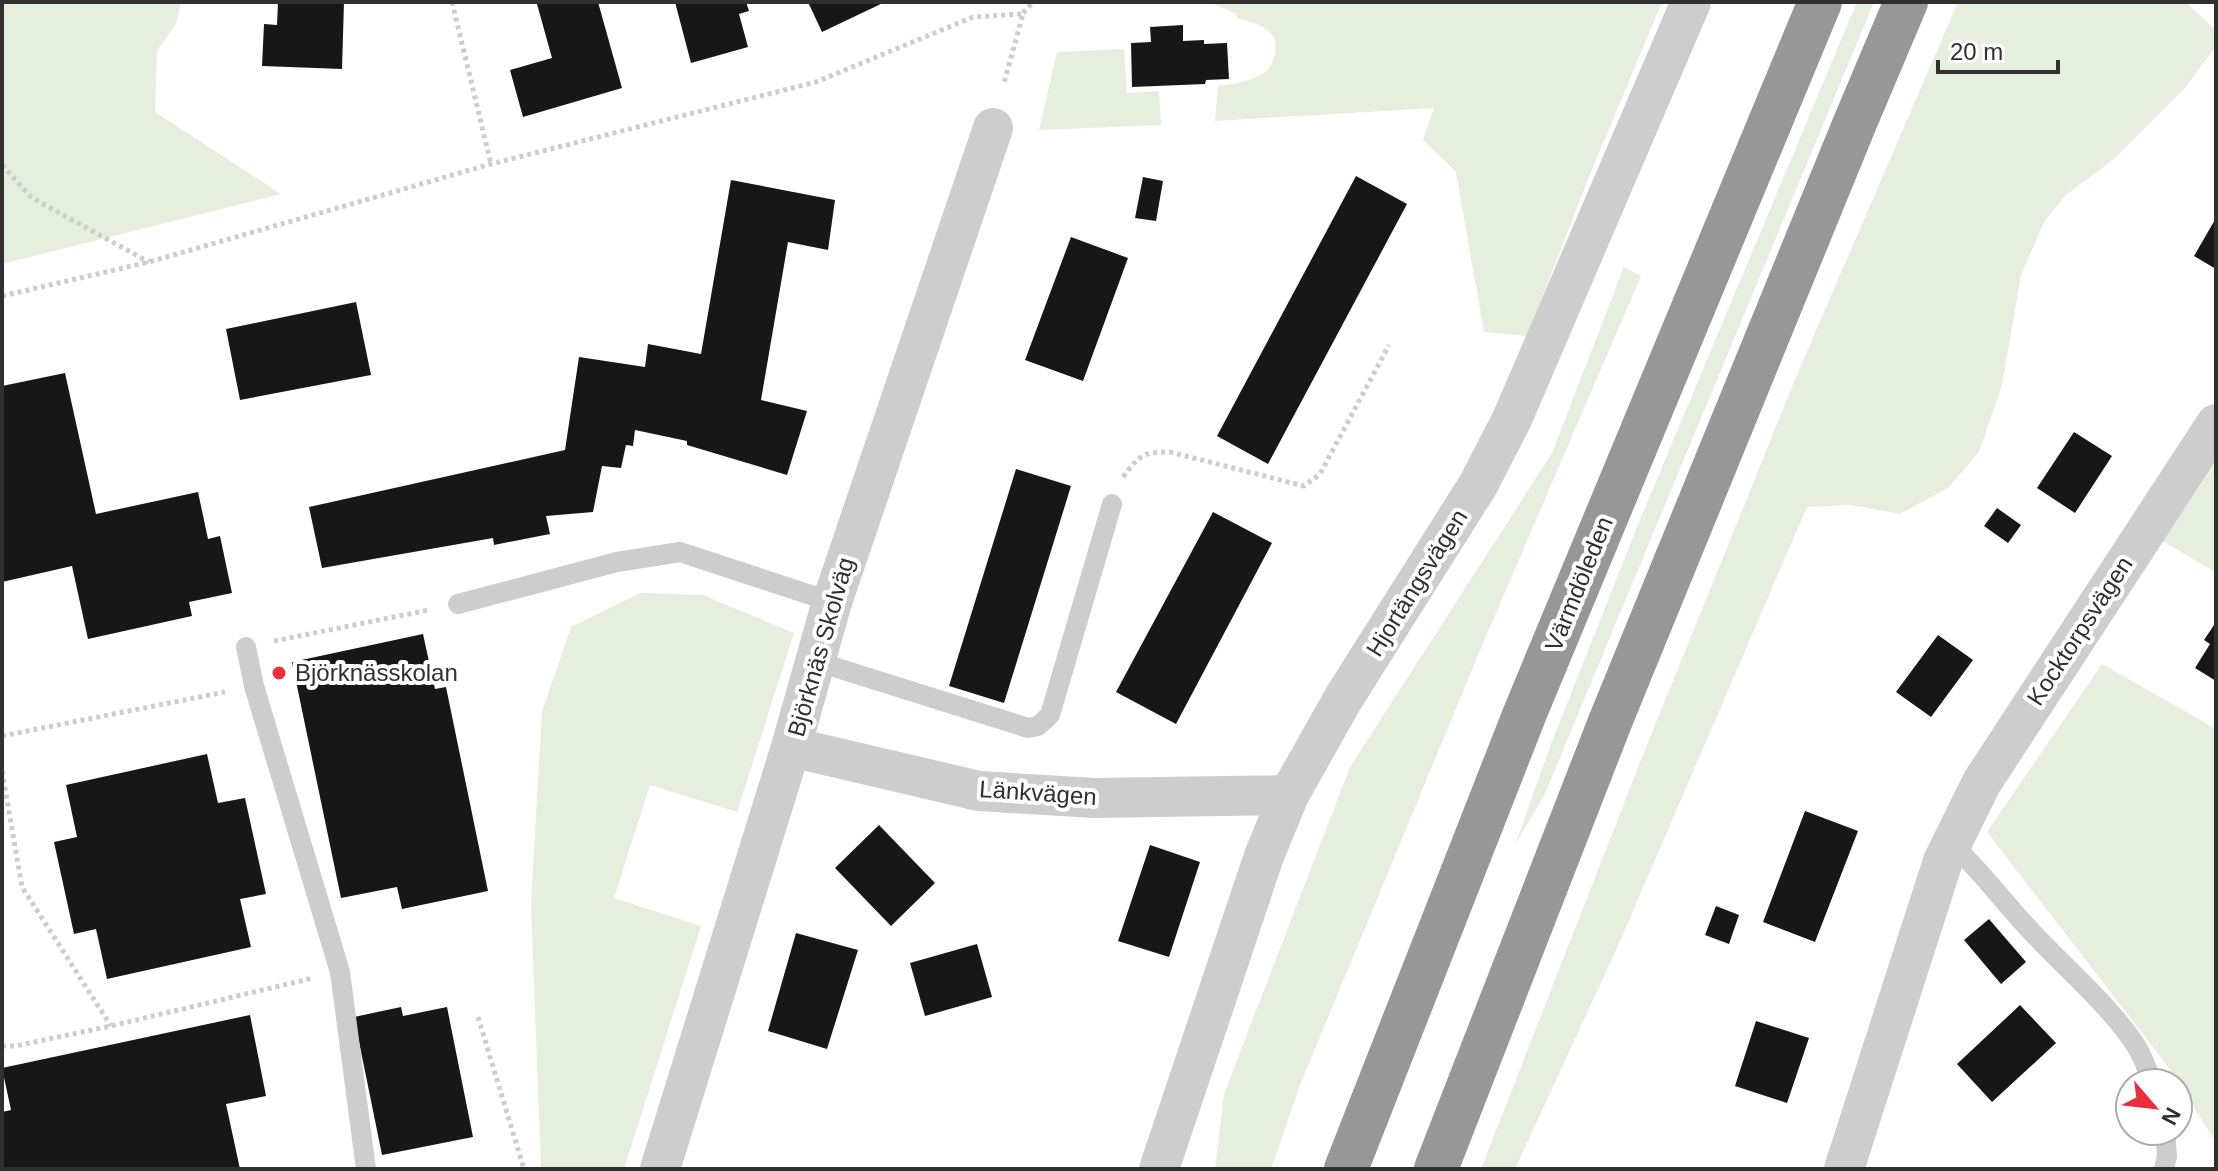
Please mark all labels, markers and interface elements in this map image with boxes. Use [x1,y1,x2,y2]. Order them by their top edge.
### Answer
scale bar [1938,24,2058,74]
text: 20 m [1950,38,2003,65]
street label: Hjortängsvägen [1361,504,1473,661]
street label: Värmdöleden [1539,513,1618,655]
street label: Kocktorpsvägen [2021,551,2138,710]
street label: Björknäs Skolväg [782,554,859,740]
place label: Björknässkolan [295,659,458,686]
marker: Björknässkolan [270,664,288,682]
street label: Länkvägen [979,775,1098,810]
north arrow [2114,1067,2194,1147]
text: N [2156,1103,2186,1129]

